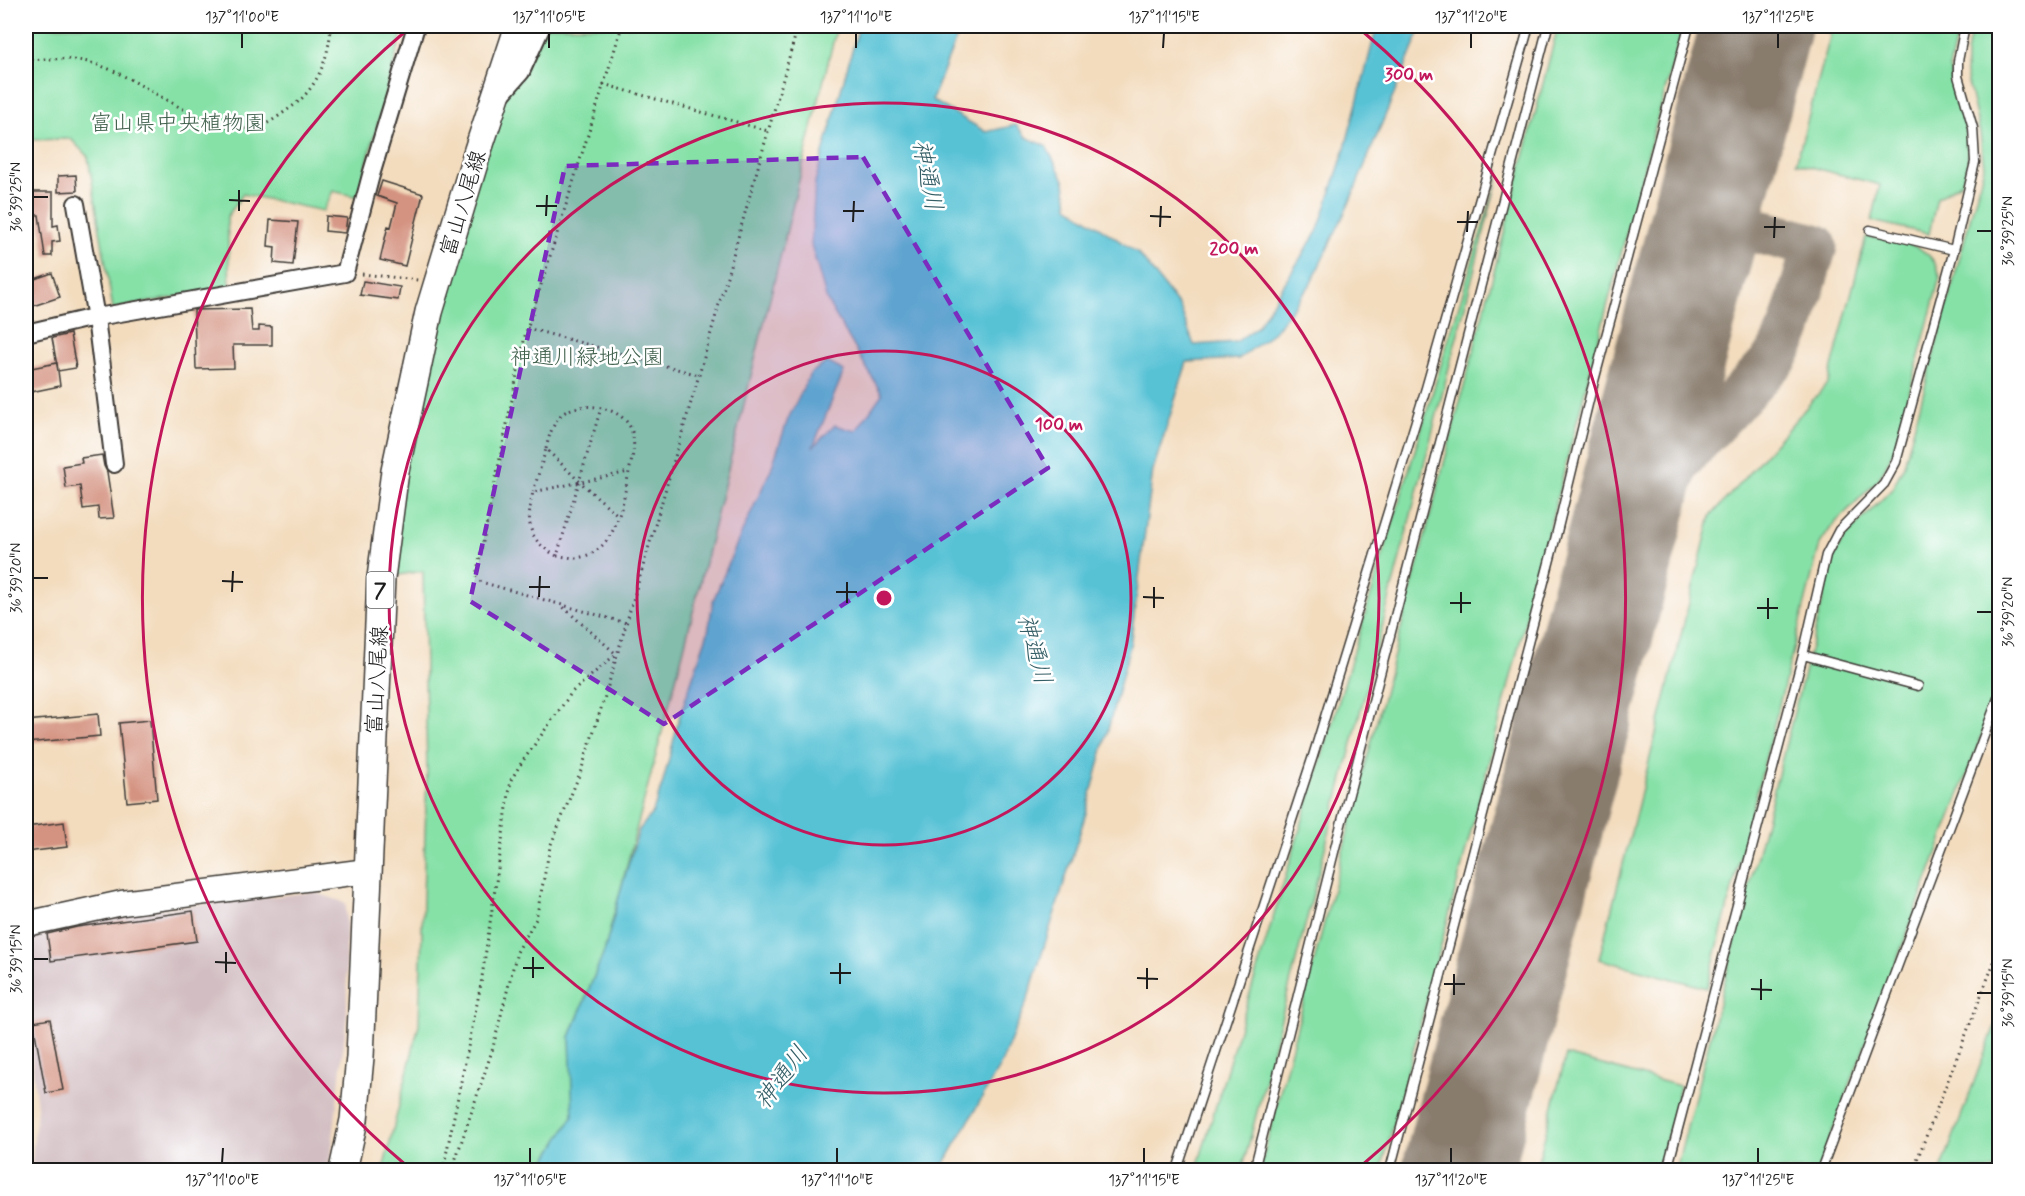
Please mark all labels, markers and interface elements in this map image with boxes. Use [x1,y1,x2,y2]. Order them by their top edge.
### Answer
text: 137°11'00"E [205,8,279,28]
text: 137°11'05"E [512,8,586,28]
text: 137°11'10"E [820,8,892,28]
text: 137°11'15"E [1128,8,1200,28]
text: 137°11'20"E [1435,8,1508,28]
text: 137°11'25"E [1742,8,1814,28]
text: 300 m [1385,63,1433,87]
park label: 富山県中央植物園 [90,110,266,138]
water label: 神通川 [904,137,949,214]
street label: 富山八尾線 [434,147,493,260]
text: 36°39'25"N [7,162,27,232]
text: 36°39'25"N [1999,196,2019,266]
text: 200 m [1209,237,1259,261]
park label: 神通川緑地公園 [510,344,664,372]
text: 100 m [1035,413,1083,437]
text: 36°39'20"N [7,543,27,613]
road number: 7 [366,572,394,608]
text: 36°39'20"N [1999,577,2019,647]
centre of rings [874,588,894,608]
water label: 神通川 [1009,611,1058,688]
street label: 富山八尾線 [361,624,395,736]
text: 36°39'15"N [7,924,27,994]
text: 36°39'15"N [1999,958,2019,1028]
water label: 神通川 [748,1040,816,1116]
text: 137°11'00"E [185,1171,259,1191]
text: 137°11'05"E [493,1171,567,1191]
text: 137°11'10"E [801,1171,873,1191]
text: 137°11'15"E [1108,1171,1180,1191]
text: 137°11'20"E [1415,1171,1488,1191]
text: 137°11'25"E [1722,1171,1794,1191]

